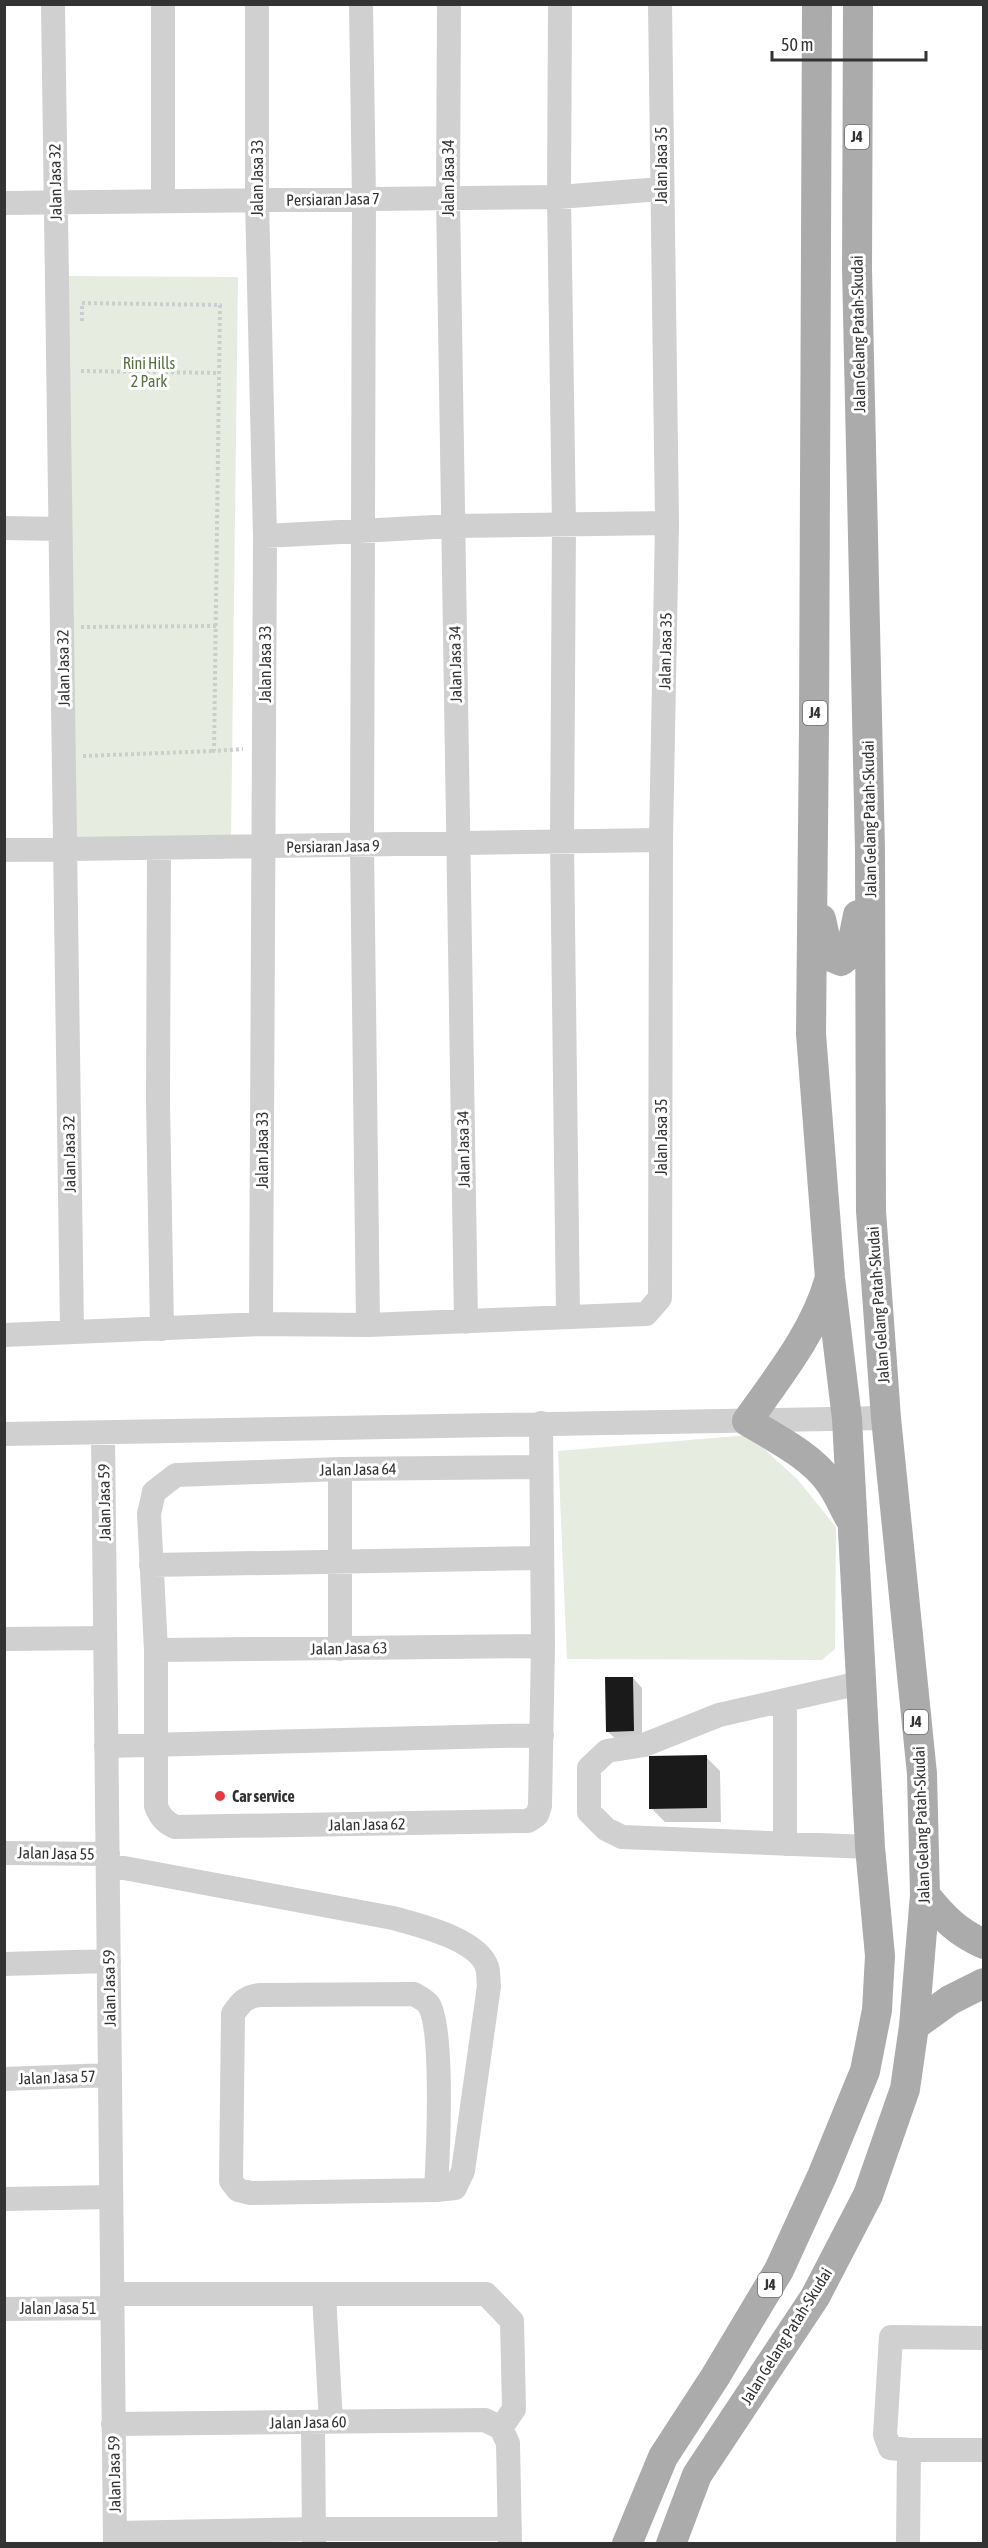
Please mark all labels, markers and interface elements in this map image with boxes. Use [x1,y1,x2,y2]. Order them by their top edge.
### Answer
scale bar [772,24,926,62]
text: 50 m [781,34,813,55]
road number: J4 [845,125,869,149]
street label: Jalan Jasa 35 [652,126,670,204]
street label: Jalan Jasa 33 [248,139,266,217]
street label: Jalan Jasa 34 [439,139,457,217]
street label: Jalan Jasa 32 [45,143,65,221]
street label: Persiaran Jasa 7 [286,189,380,209]
street label: Jalan Gelang Patah-Skudai [848,255,869,413]
park label: Rini Hills 2 Park [123,354,176,390]
street label: Jalan Jasa 35 [655,612,675,690]
street label: Jalan Jasa 33 [256,625,274,703]
street label: Jalan Jasa 34 [445,625,465,703]
street label: Jalan Jasa 32 [53,629,73,707]
road number: J4 [803,701,827,725]
street label: Jalan Gelang Patah-Skudai [859,740,880,898]
street label: Persiaran Jasa 9 [286,836,380,856]
street label: Jalan Jasa 35 [652,1098,670,1176]
street label: Jalan Jasa 34 [453,1110,473,1188]
street label: Jalan Jasa 33 [253,1111,271,1189]
street label: Jalan Jasa 32 [59,1115,79,1193]
street label: Jalan Gelang Patah-Skudai [864,1226,893,1384]
street label: Jalan Jasa 64 [319,1459,397,1479]
street label: Jalan Jasa 59 [94,1463,114,1541]
street label: Jalan Jasa 63 [310,1638,388,1658]
road number: J4 [904,1710,928,1734]
street label: Jalan Gelang Patah-Skudai [909,1746,934,1904]
place label: Car service [232,1787,295,1805]
marker: Car service [213,1789,227,1803]
street label: Jalan Jasa 62 [328,1814,406,1834]
street label: Jalan Jasa 55 [17,1843,95,1863]
street label: Jalan Jasa 59 [99,1949,119,2027]
street label: Jalan Jasa 57 [18,2067,96,2087]
street label: Jalan Gelang Patah-Skudai [737,2264,836,2408]
road number: J4 [758,2273,782,2297]
street label: Jalan Jasa 51 [19,2299,97,2317]
street label: Jalan Jasa 60 [269,2412,347,2432]
street label: Jalan Jasa 59 [104,2435,124,2513]

